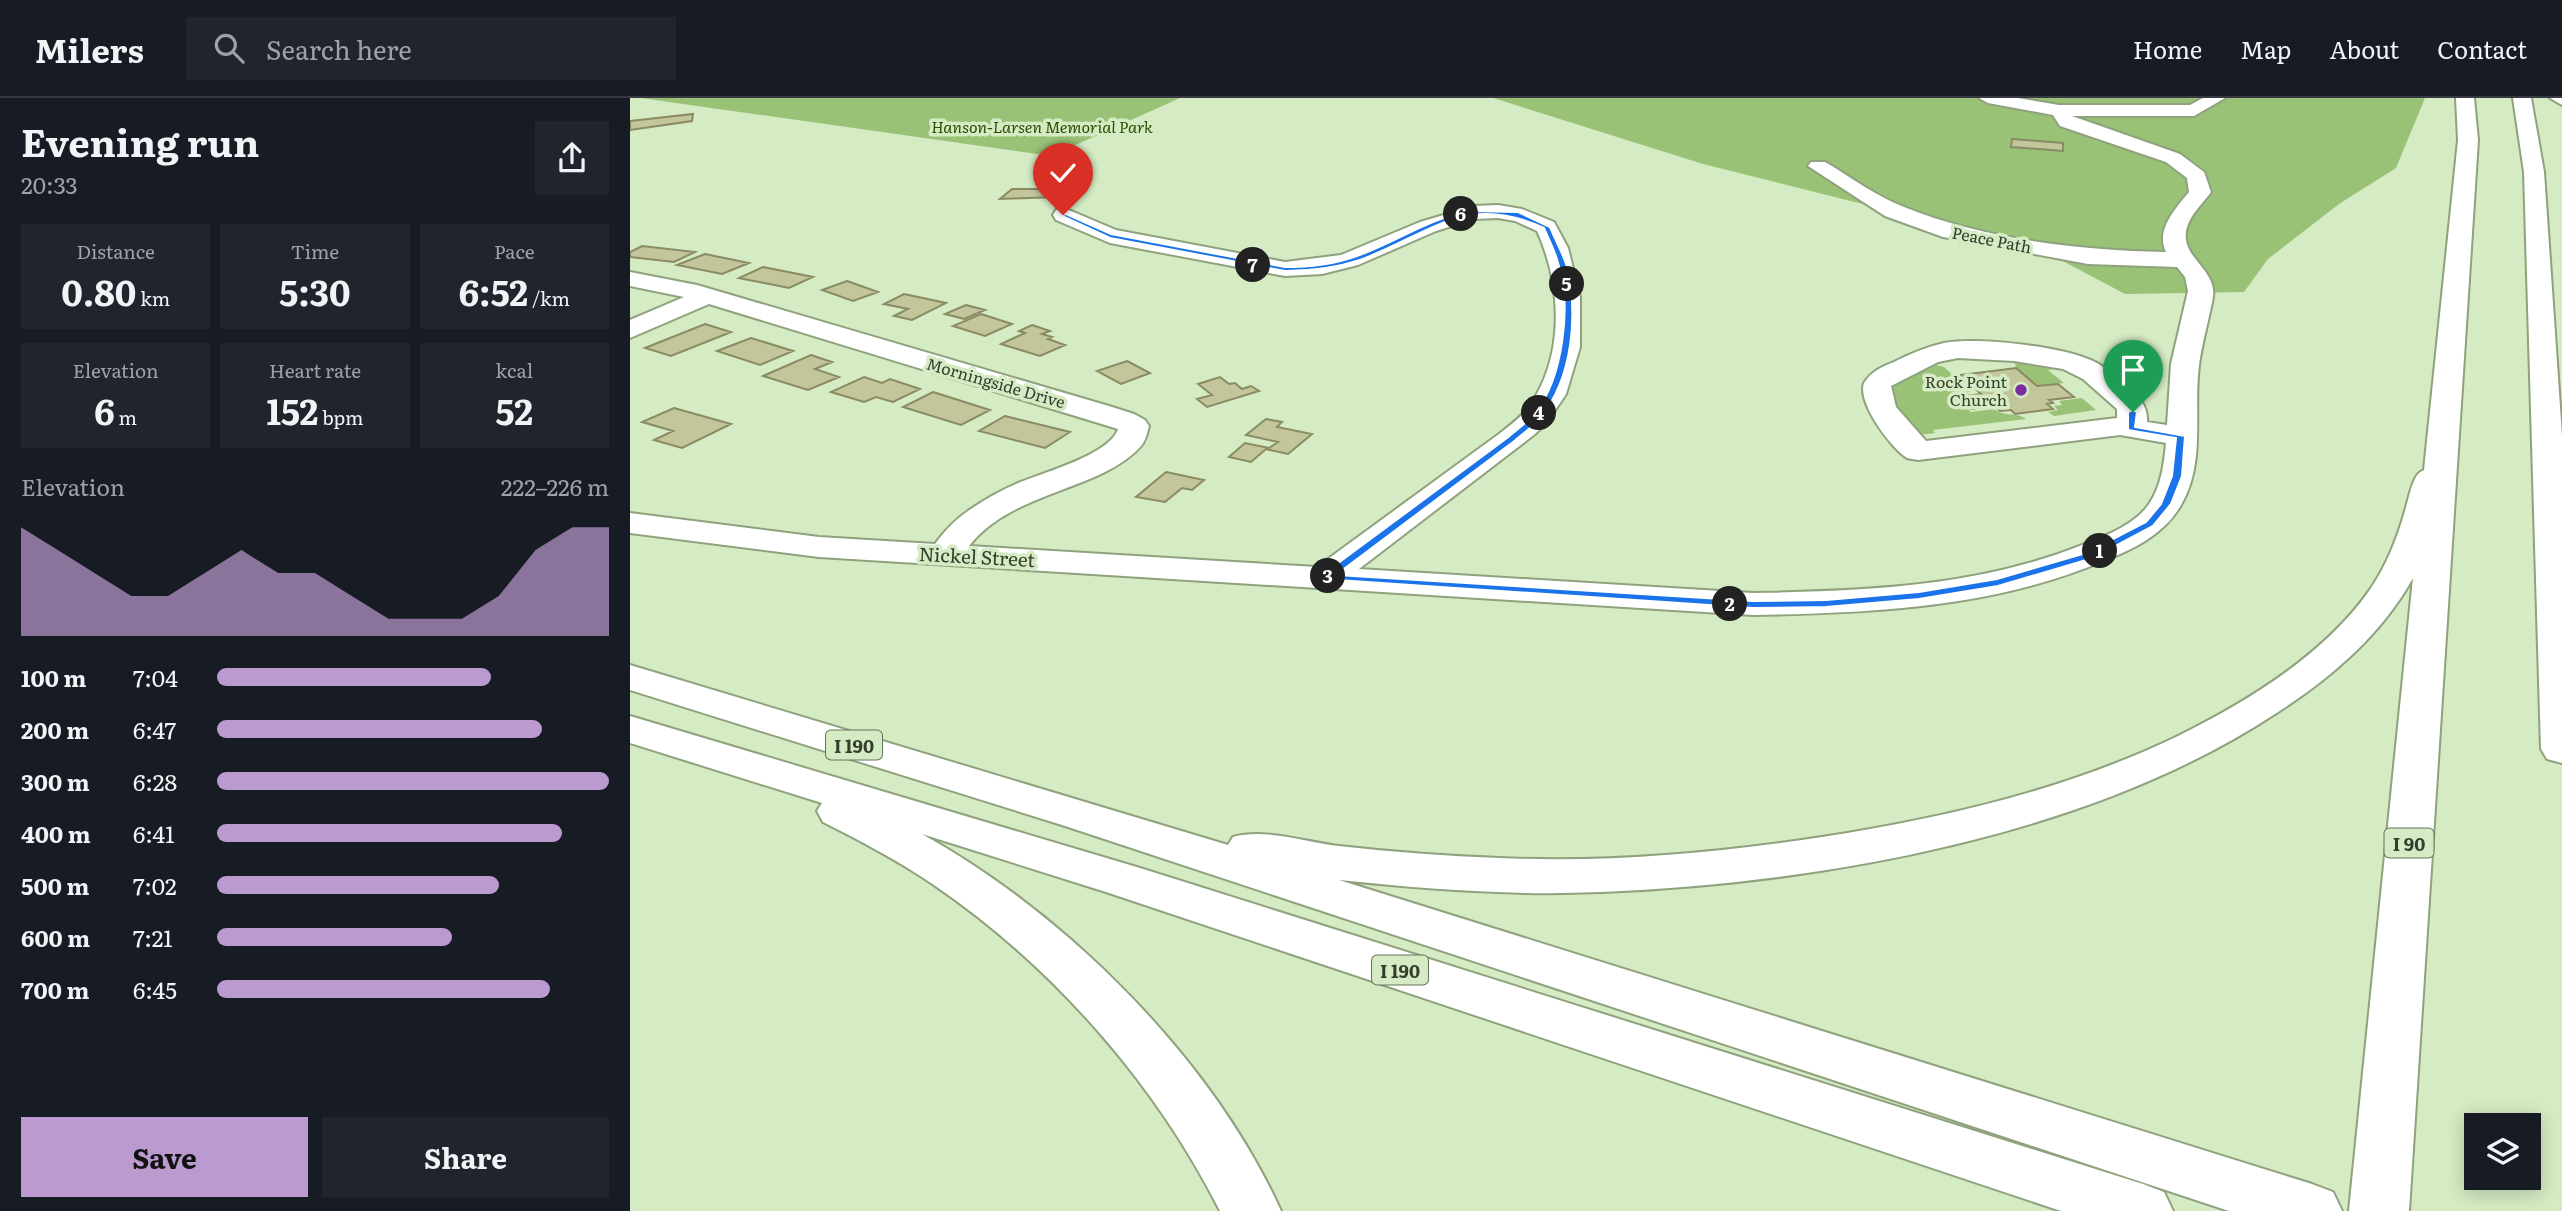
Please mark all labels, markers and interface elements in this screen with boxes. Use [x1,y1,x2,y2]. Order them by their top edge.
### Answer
search box [186,17,676,80]
text: Milers [35,24,144,73]
icon: search [210,29,248,67]
text: Search here [266,29,412,68]
text: Home [2133,31,2202,66]
text: Map [2240,31,2291,66]
text: About [2329,31,2399,66]
text: Contact [2437,31,2527,66]
text: Evening run [21,112,259,169]
park label: Hanson-Larsen Memorial Park [931,114,1153,138]
button: share [535,121,609,195]
pin [1033,143,1093,215]
icon: check [1044,154,1082,192]
text: 20:33 [21,167,78,201]
pin: 6 [1444,197,1478,232]
text: 6 [1455,199,1466,227]
street label: Peace Path [1950,220,2034,259]
text: Distance [76,237,155,265]
text: Time [291,237,339,265]
text: Pace [494,237,535,265]
pin: 7 [1236,248,1270,282]
text: 7 [1247,250,1258,278]
text: 0.80 [61,265,136,317]
text: 5:30 [279,265,351,317]
text: 6:52 [459,265,528,317]
pin: 5 [1550,266,1584,302]
text: 5 [1561,269,1572,297]
text: km [136,284,170,312]
text: /km [528,284,570,312]
pin [2103,340,2163,412]
street label: Morningside Drive [924,351,1068,413]
icon: arrive [2114,351,2152,389]
text: Elevation [73,356,159,384]
text: Heart rate [269,356,361,384]
text: kcal [496,356,533,384]
place label: Rock Point Church [1925,369,2008,411]
marker: Rock Point Church [2013,382,2029,398]
text: 6 [94,384,115,436]
text: 152 [266,384,318,436]
text: 52 [496,384,533,436]
pin: 4 [1522,396,1556,430]
text: 4 [1533,398,1544,426]
text: m [115,403,137,431]
text: bpm [318,403,364,431]
text: Elevation [21,469,125,503]
text: 222–226 m [501,469,609,503]
pin: 1 [2082,533,2118,568]
text: 1 [2096,536,2103,564]
street label: Nickel Street [918,539,1036,573]
pin: 3 [1310,559,1346,594]
text: 3 [1322,561,1333,589]
pin: 2 [1712,587,1748,622]
text: 2 [1724,589,1735,617]
text: 100 m [21,660,86,694]
text: 7:04 [133,660,178,694]
text: 200 m [21,712,89,746]
text: 6:47 [133,712,176,746]
road number: I 190 [826,730,882,760]
text: 300 m [21,764,90,798]
text: 6:28 [133,764,177,798]
text: 400 m [21,816,91,850]
text: 6:41 [133,816,175,850]
road number: I 90 [2384,828,2433,858]
text: 500 m [21,868,89,902]
text: 7:02 [133,868,177,902]
text: 600 m [21,920,90,954]
text: 7:21 [133,920,173,954]
road number: I 190 [1372,956,1428,984]
text: 700 m [21,972,89,1006]
text: 6:45 [133,972,177,1006]
map controls [2464,1113,2541,1190]
button: layers [2464,1113,2541,1190]
button: Save [21,1117,308,1197]
button: Share [322,1117,609,1197]

